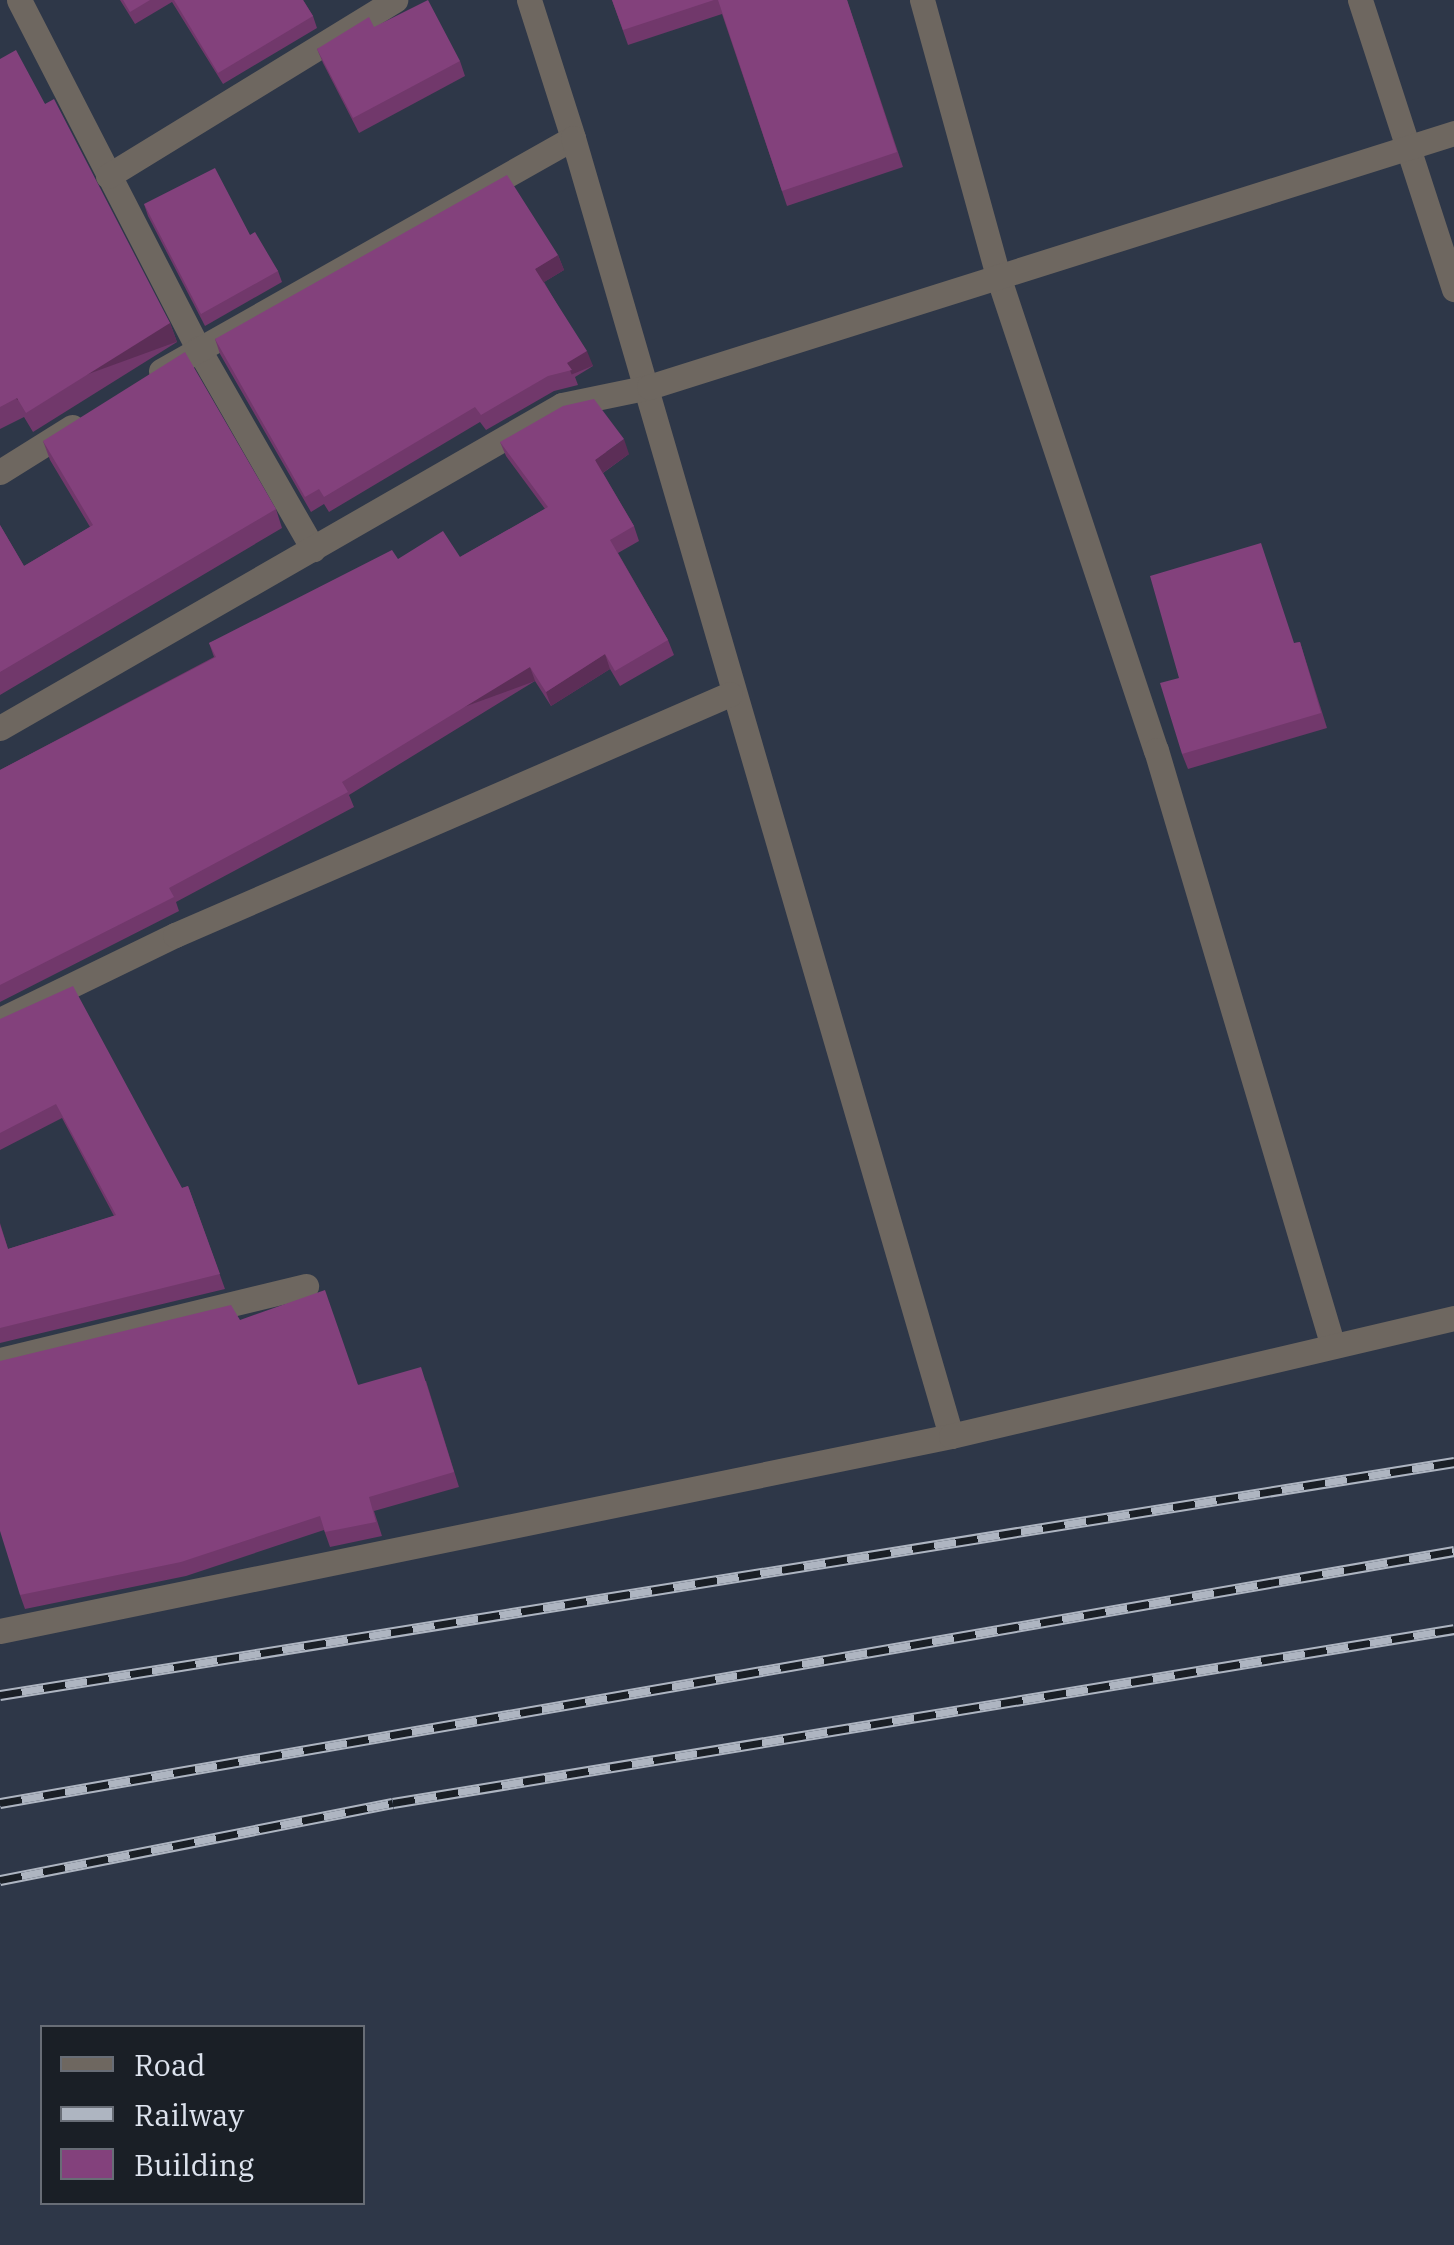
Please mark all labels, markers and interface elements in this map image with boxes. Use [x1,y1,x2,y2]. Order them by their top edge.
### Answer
legend [40,2025,365,2205]
text: Road [134,2045,206,2084]
text: Railway [134,2095,244,2134]
text: Building [134,2145,254,2184]

